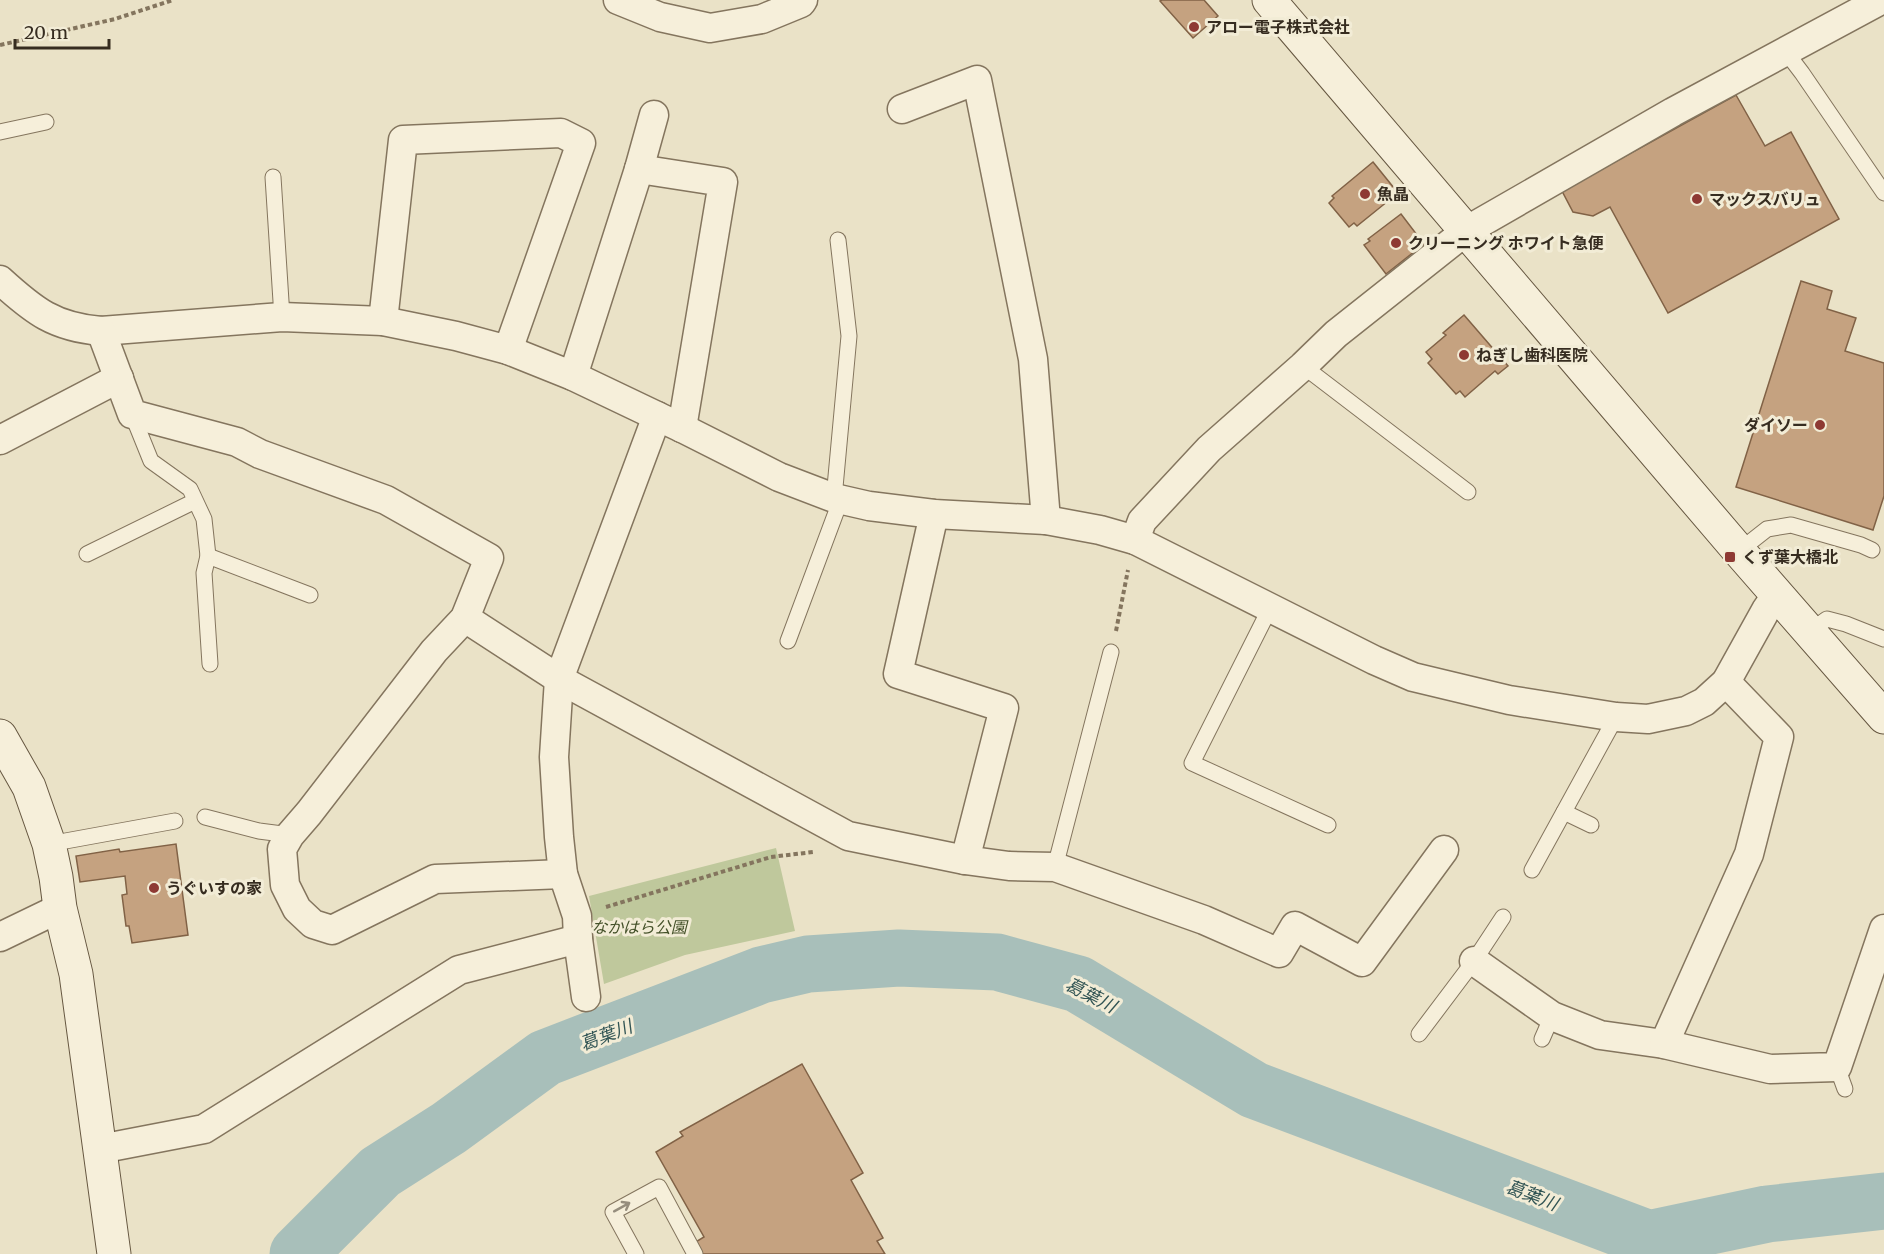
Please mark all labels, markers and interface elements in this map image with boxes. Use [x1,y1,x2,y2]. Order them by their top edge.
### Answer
scale bar [15,12,110,50]
place label: アロー電子株式会社 [1206,17,1350,37]
marker: アロー電子株式会社 [1187,20,1201,34]
text: 20 m [24,21,68,44]
place label: 魚晶 [1377,184,1409,204]
marker: 魚晶 [1358,187,1372,201]
place label: マックスバリュ [1709,189,1821,209]
marker: マックスバリュ [1690,192,1704,206]
place label: クリーニング ホワイト急便 [1408,233,1604,253]
marker: クリーニング ホワイト急便 [1389,236,1403,250]
place label: ねぎし歯科医院 [1476,345,1588,365]
marker: ねぎし歯科医院 [1457,348,1471,362]
place label: ダイソー [1744,415,1808,435]
marker: ダイソー [1813,418,1827,432]
place label: くず葉大橋北 [1742,547,1838,567]
marker: くず葉大橋北 [1723,550,1737,564]
place label: うぐいすの家 [166,878,262,898]
marker: うぐいすの家 [147,881,161,895]
park label: なかはら公園 [591,917,689,937]
water label: 葛葉川 [1062,972,1122,1018]
water label: 葛葉川 [577,1014,637,1055]
water label: 葛葉川 [1503,1175,1563,1216]
one-way arrow [613,1201,630,1213]

